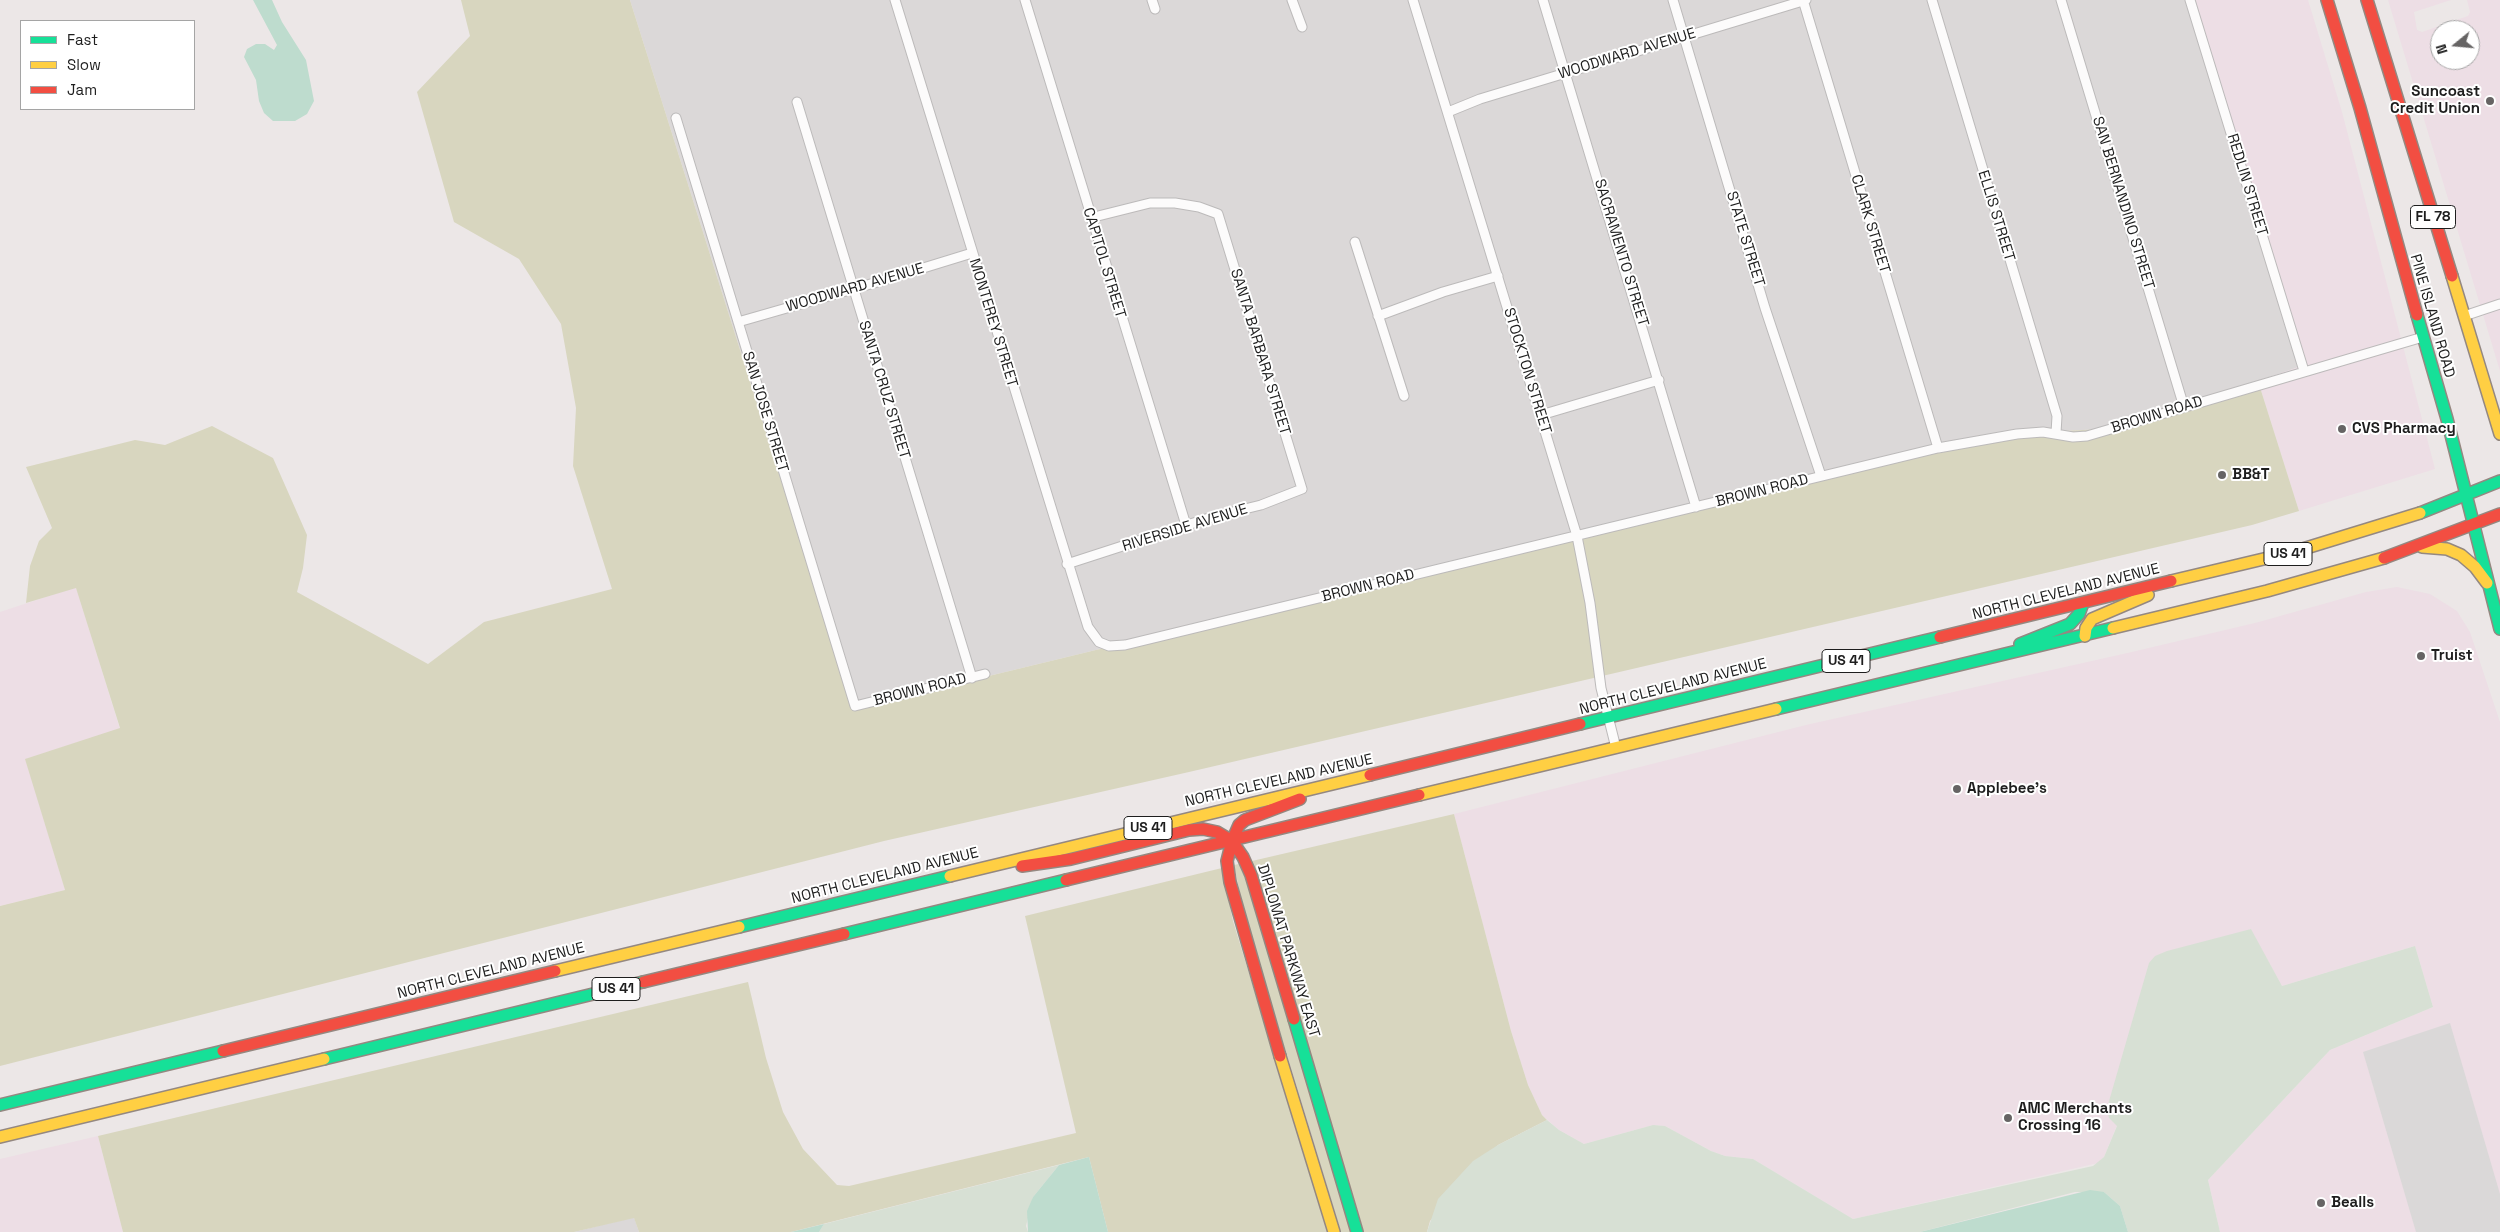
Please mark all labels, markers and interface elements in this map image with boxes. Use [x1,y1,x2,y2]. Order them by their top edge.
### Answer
legend [20,20,195,110]
north arrow [2430,20,2480,70]
street label: WOODWARD AVENUE [1556,25,1698,83]
text: Fast [67,30,98,49]
text: N [2432,42,2452,56]
text: Slow [67,55,101,74]
text: Jam [67,80,97,99]
place label: Suncoast Credit Union [2390,83,2480,118]
marker: Suncoast Credit Union [2484,95,2496,107]
street label: SAN BERNANDINO STREET [2088,114,2158,292]
street label: REDLIN STREET [2223,132,2271,238]
street label: ELLIS STREET [1974,168,2018,264]
street label: CLARK STREET [1846,172,1894,276]
street label: SACRAMENTO STREET [1590,177,1652,329]
street label: STATE STREET [1722,189,1768,289]
street label: CAPITOL STREET [1079,205,1129,321]
road number: FL 78 [2410,206,2456,228]
street label: PINE ISLAND ROAD [2406,252,2458,380]
street label: MONTEREY STREET [965,256,1021,390]
street label: WOODWARD AVENUE [784,260,926,316]
street label: SANTA BARBARA STREET [1226,267,1294,437]
street label: STOCKTON STREET [1499,306,1555,436]
street label: SANTA CRUZ STREET [854,319,914,461]
street label: SAN JOSE STREET [738,349,792,475]
street label: BROWN ROAD [2109,393,2205,437]
place label: CVS Pharmacy [2352,420,2456,438]
marker: CVS Pharmacy [2336,423,2348,435]
place label: BB&T [2232,466,2270,484]
marker: BB&T [2216,469,2228,481]
street label: BROWN ROAD [1714,471,1810,511]
street label: RIVERSIDE AVENUE [1120,500,1250,556]
road number: US 41 [2264,542,2312,566]
street label: NORTH CLEVELAND AVENUE [1971,560,2161,624]
street label: BROWN ROAD [1320,566,1416,606]
place label: Truist [2431,647,2473,665]
road number: US 41 [1822,649,1870,672]
marker: Truist [2415,650,2427,662]
street label: NORTH CLEVELAND AVENUE [1578,655,1768,719]
street label: BROWN ROAD [872,670,968,710]
street label: NORTH CLEVELAND AVENUE [1183,751,1375,811]
place label: Applebee's [1967,780,2047,798]
marker: Applebee's [1951,783,1963,795]
road number: US 41 [1124,816,1172,840]
street label: NORTH CLEVELAND AVENUE [790,844,980,908]
street label: DIPLOMAT PARKWAY EAST [1253,862,1323,1040]
street label: NORTH CLEVELAND AVENUE [396,939,586,1003]
road number: US 41 [592,978,640,1001]
place label: AMC Merchants Crossing 16 [2018,1100,2132,1135]
marker: AMC Merchants Crossing 16 [2002,1112,2014,1124]
place label: Bealls [2331,1194,2374,1212]
marker: Bealls [2315,1197,2327,1209]

